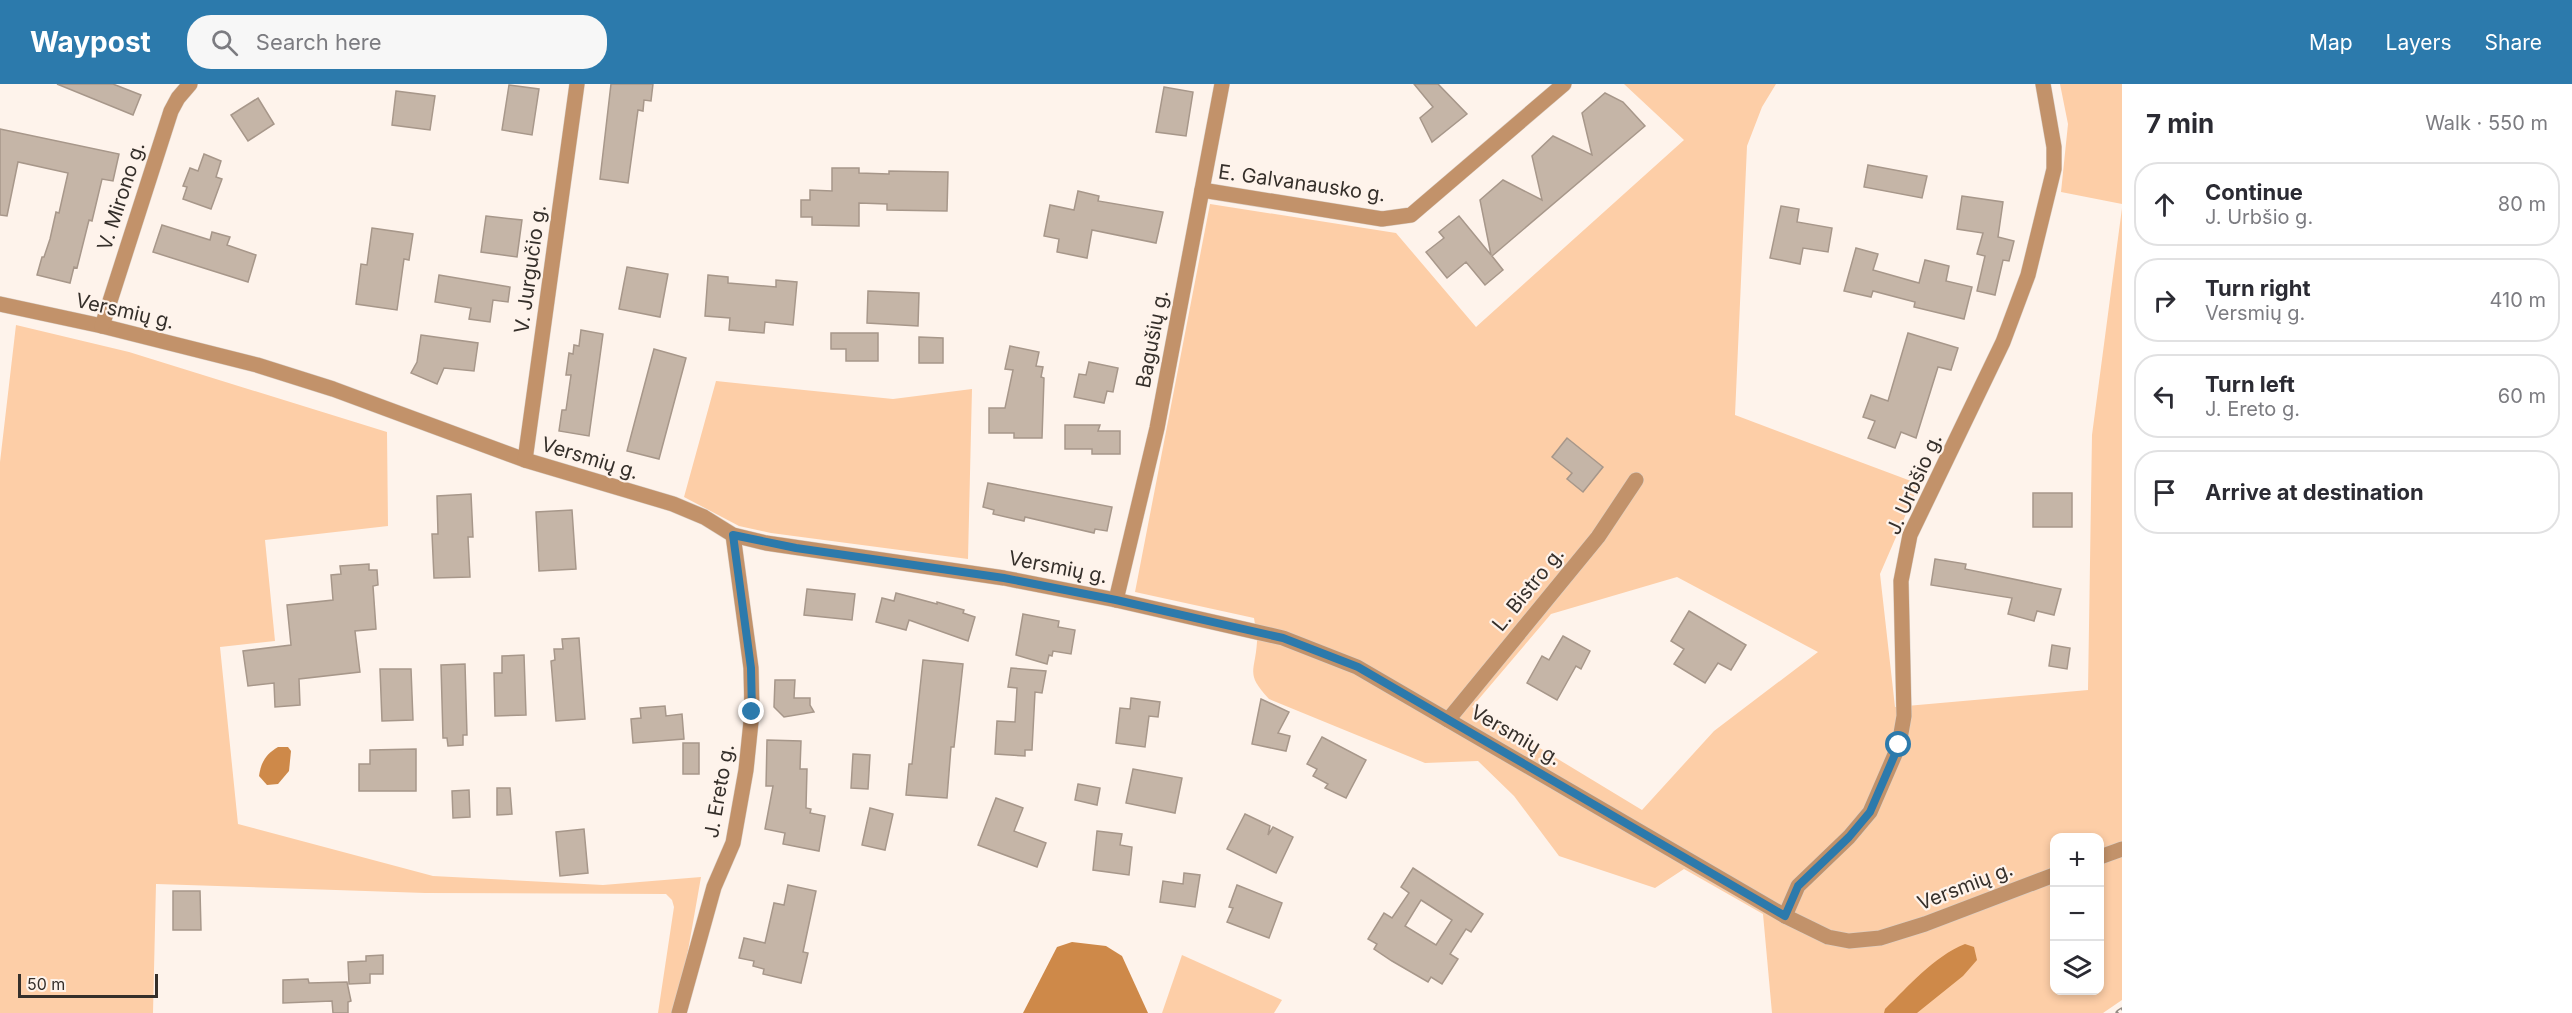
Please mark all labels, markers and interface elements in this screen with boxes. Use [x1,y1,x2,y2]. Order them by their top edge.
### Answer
search box [187,15,607,69]
text: Waypost [30,25,151,59]
icon: search [208,26,241,59]
text: Search here [256,29,382,55]
text: Map [2309,30,2353,55]
text: Layers [2386,30,2452,55]
text: Share [2485,30,2542,55]
text: 7 min [2146,108,2214,139]
text: Walk · 550 m [2425,111,2548,135]
street label: V. Mirono g. [92,139,150,253]
street label: E. Galvanausko g. [1217,159,1387,207]
text: Continue [2205,179,2303,205]
icon: ahead [2148,188,2181,221]
text: 80 m [2498,192,2546,216]
street label: V. Jurgučio g. [509,203,551,335]
text: J. Urbšio g. [2205,205,2313,229]
text: Turn right [2205,275,2311,301]
icon: right [2148,284,2181,317]
street label: Versmių g. [73,288,177,334]
street label: Bagušių g. [1131,288,1173,390]
text: 410 m [2490,288,2546,312]
text: Versmių g. [2205,301,2305,325]
text: Turn left [2205,371,2295,397]
icon: left [2148,380,2181,413]
text: 60 m [2498,384,2546,408]
text: J. Ereto g. [2205,397,2300,421]
street label: J. Urbšio g. [1881,430,1947,538]
street label: Versmių g. [538,432,642,484]
icon: arrive [2148,476,2181,509]
text: Arrive at destination [2205,479,2424,505]
street label: L. Bistro g. [1487,542,1569,636]
street label: Versmių g. [1006,546,1110,588]
route end [738,698,764,724]
street label: Versmių g. [1467,700,1565,770]
route start [1885,731,1911,757]
street label: J. Ereto g. [699,742,739,840]
map controls [2050,833,2104,995]
button: + [2050,833,2104,887]
street label: Versmių g. [1914,857,2016,915]
button: − [2050,887,2104,941]
button: layers [2050,941,2104,995]
scale bar [18,971,158,998]
text: 50 m [27,974,65,994]

